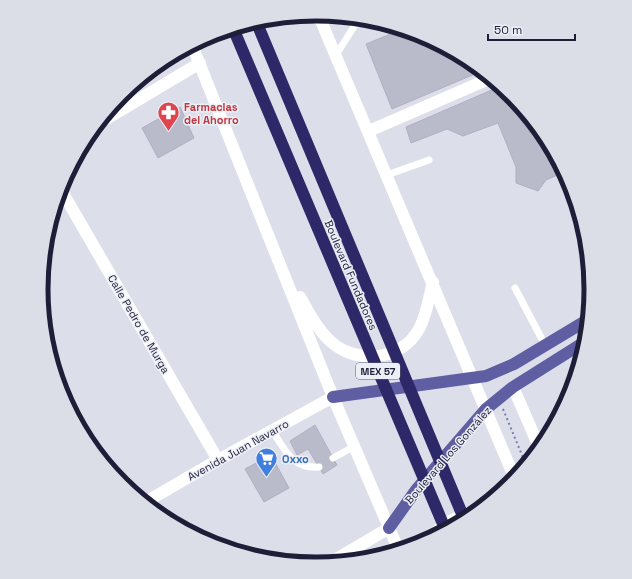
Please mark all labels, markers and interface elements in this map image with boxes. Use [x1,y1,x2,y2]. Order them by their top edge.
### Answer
scale bar [488,16,575,42]
text: 50 m [494,22,522,38]
pharmacy icon: Farmacias del Ahorro [155,100,181,133]
place label: Farmacias del Ahorro [184,100,239,127]
street label: Boulevard Fundadores [321,218,381,332]
street label: Calle Pedro de Murga [105,272,173,376]
road number: MEX 57 [356,363,400,379]
street label: Boulevard Los González [402,403,494,507]
street label: Avenida Juan Navarro [185,416,291,484]
supermarket icon: Oxxo [254,446,280,479]
place label: Oxxo [282,452,309,466]

